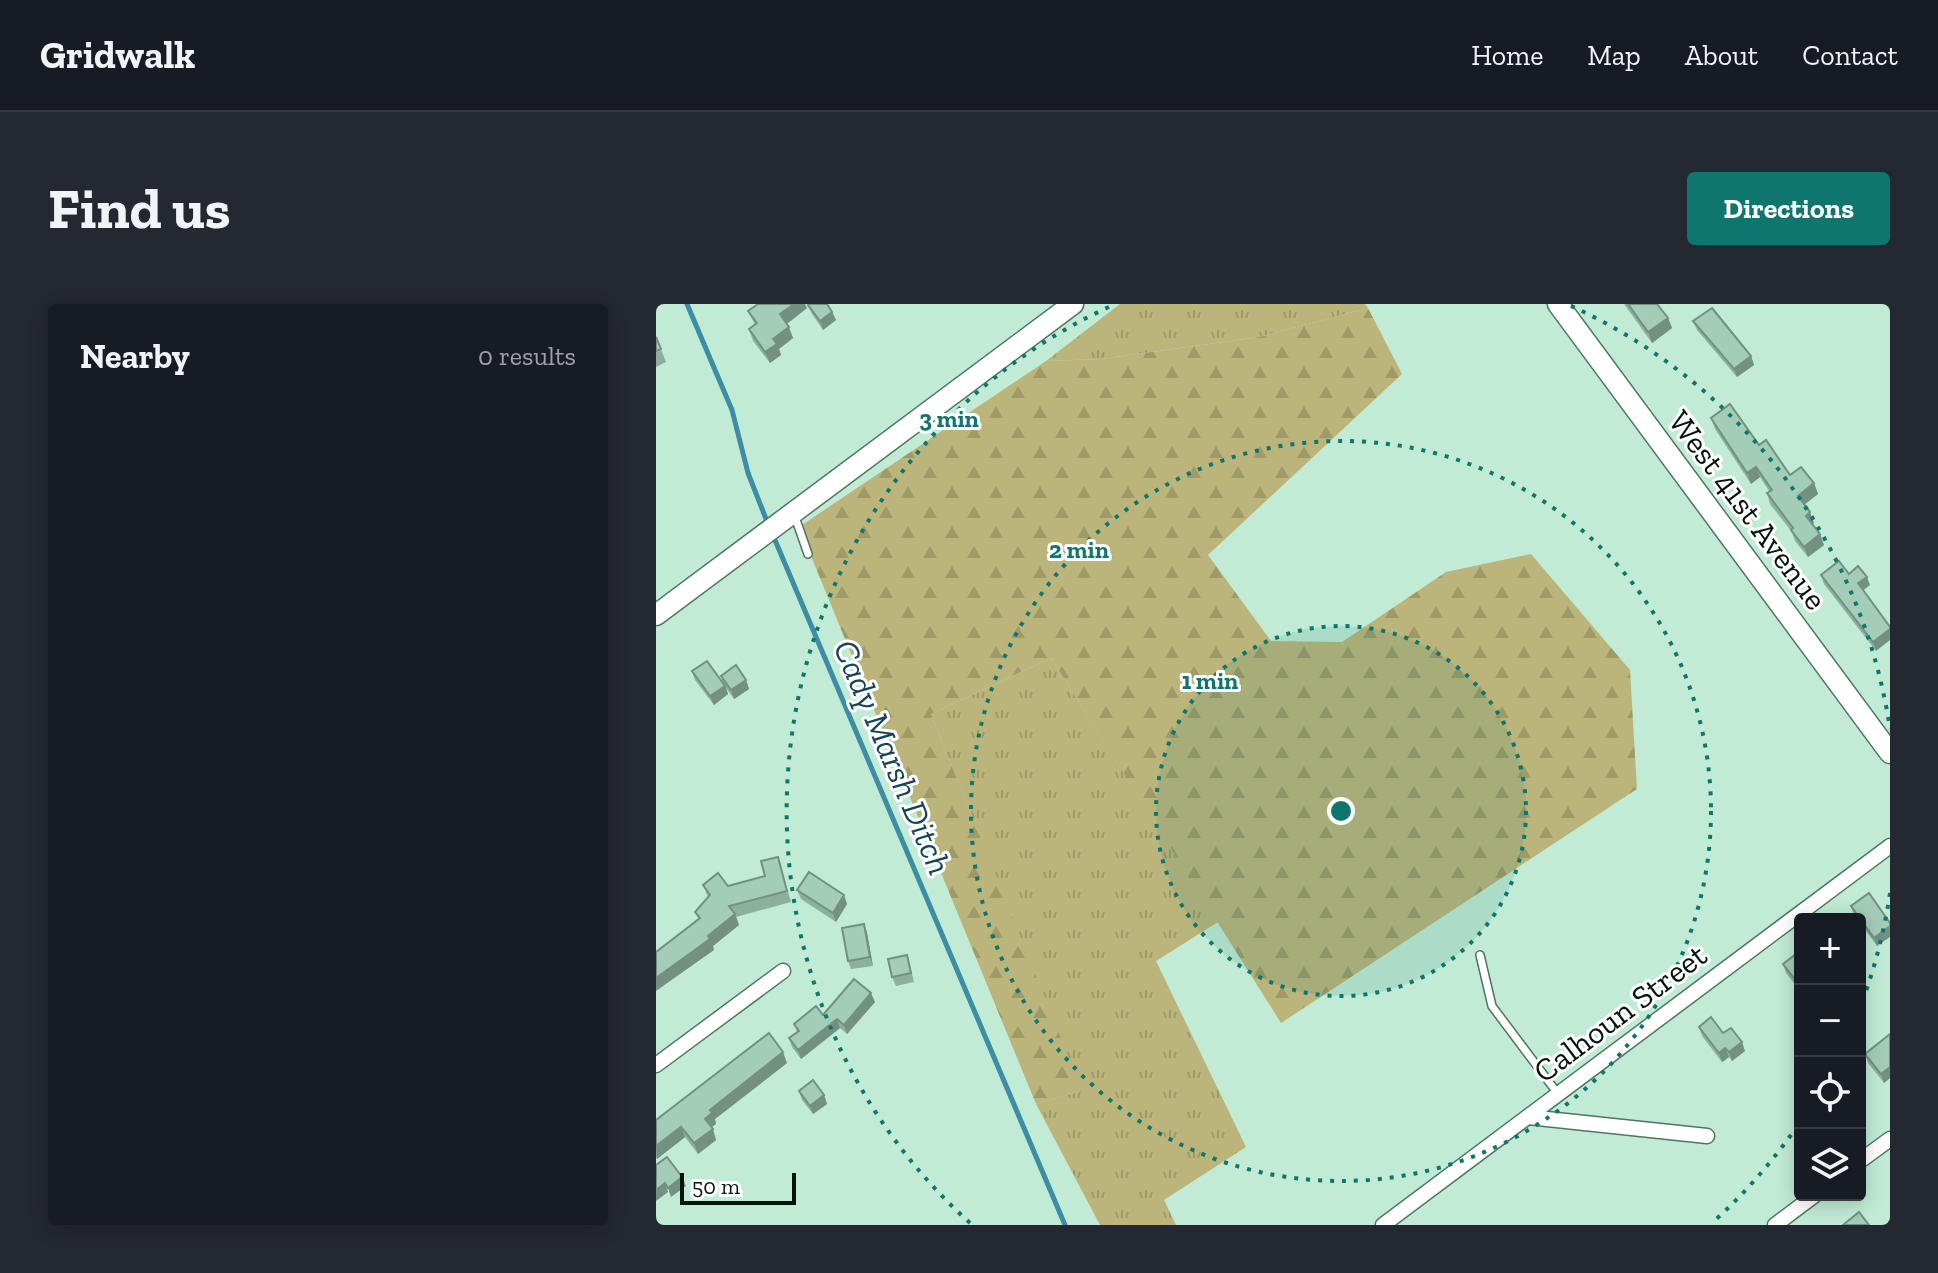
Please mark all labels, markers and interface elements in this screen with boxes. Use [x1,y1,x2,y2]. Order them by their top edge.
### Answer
text: Gridwalk [40,32,195,78]
text: Home [1471,39,1543,72]
text: Map [1587,39,1641,72]
text: About [1685,39,1758,72]
text: Contact [1802,39,1898,72]
button: Directions [1687,172,1890,245]
text: Find us [48,175,231,242]
text: Nearby [80,336,190,377]
text: 0 results [478,340,576,372]
street label: West 41st Avenue [1661,403,1835,617]
text: 3 min [919,404,979,433]
text: 2 min [1049,535,1109,564]
water label: Cady Marsh Ditch [825,634,960,881]
text: 1 min [1182,666,1238,695]
centre of rings [1327,797,1355,825]
map controls [1794,913,1866,1201]
button: + [1794,913,1866,985]
street label: Calhoun Street [1526,936,1714,1090]
button: − [1794,985,1866,1057]
button: locate [1794,1057,1866,1129]
button: layers [1794,1129,1866,1201]
scale bar [680,1169,796,1205]
text: 50 m [692,1173,740,1200]

